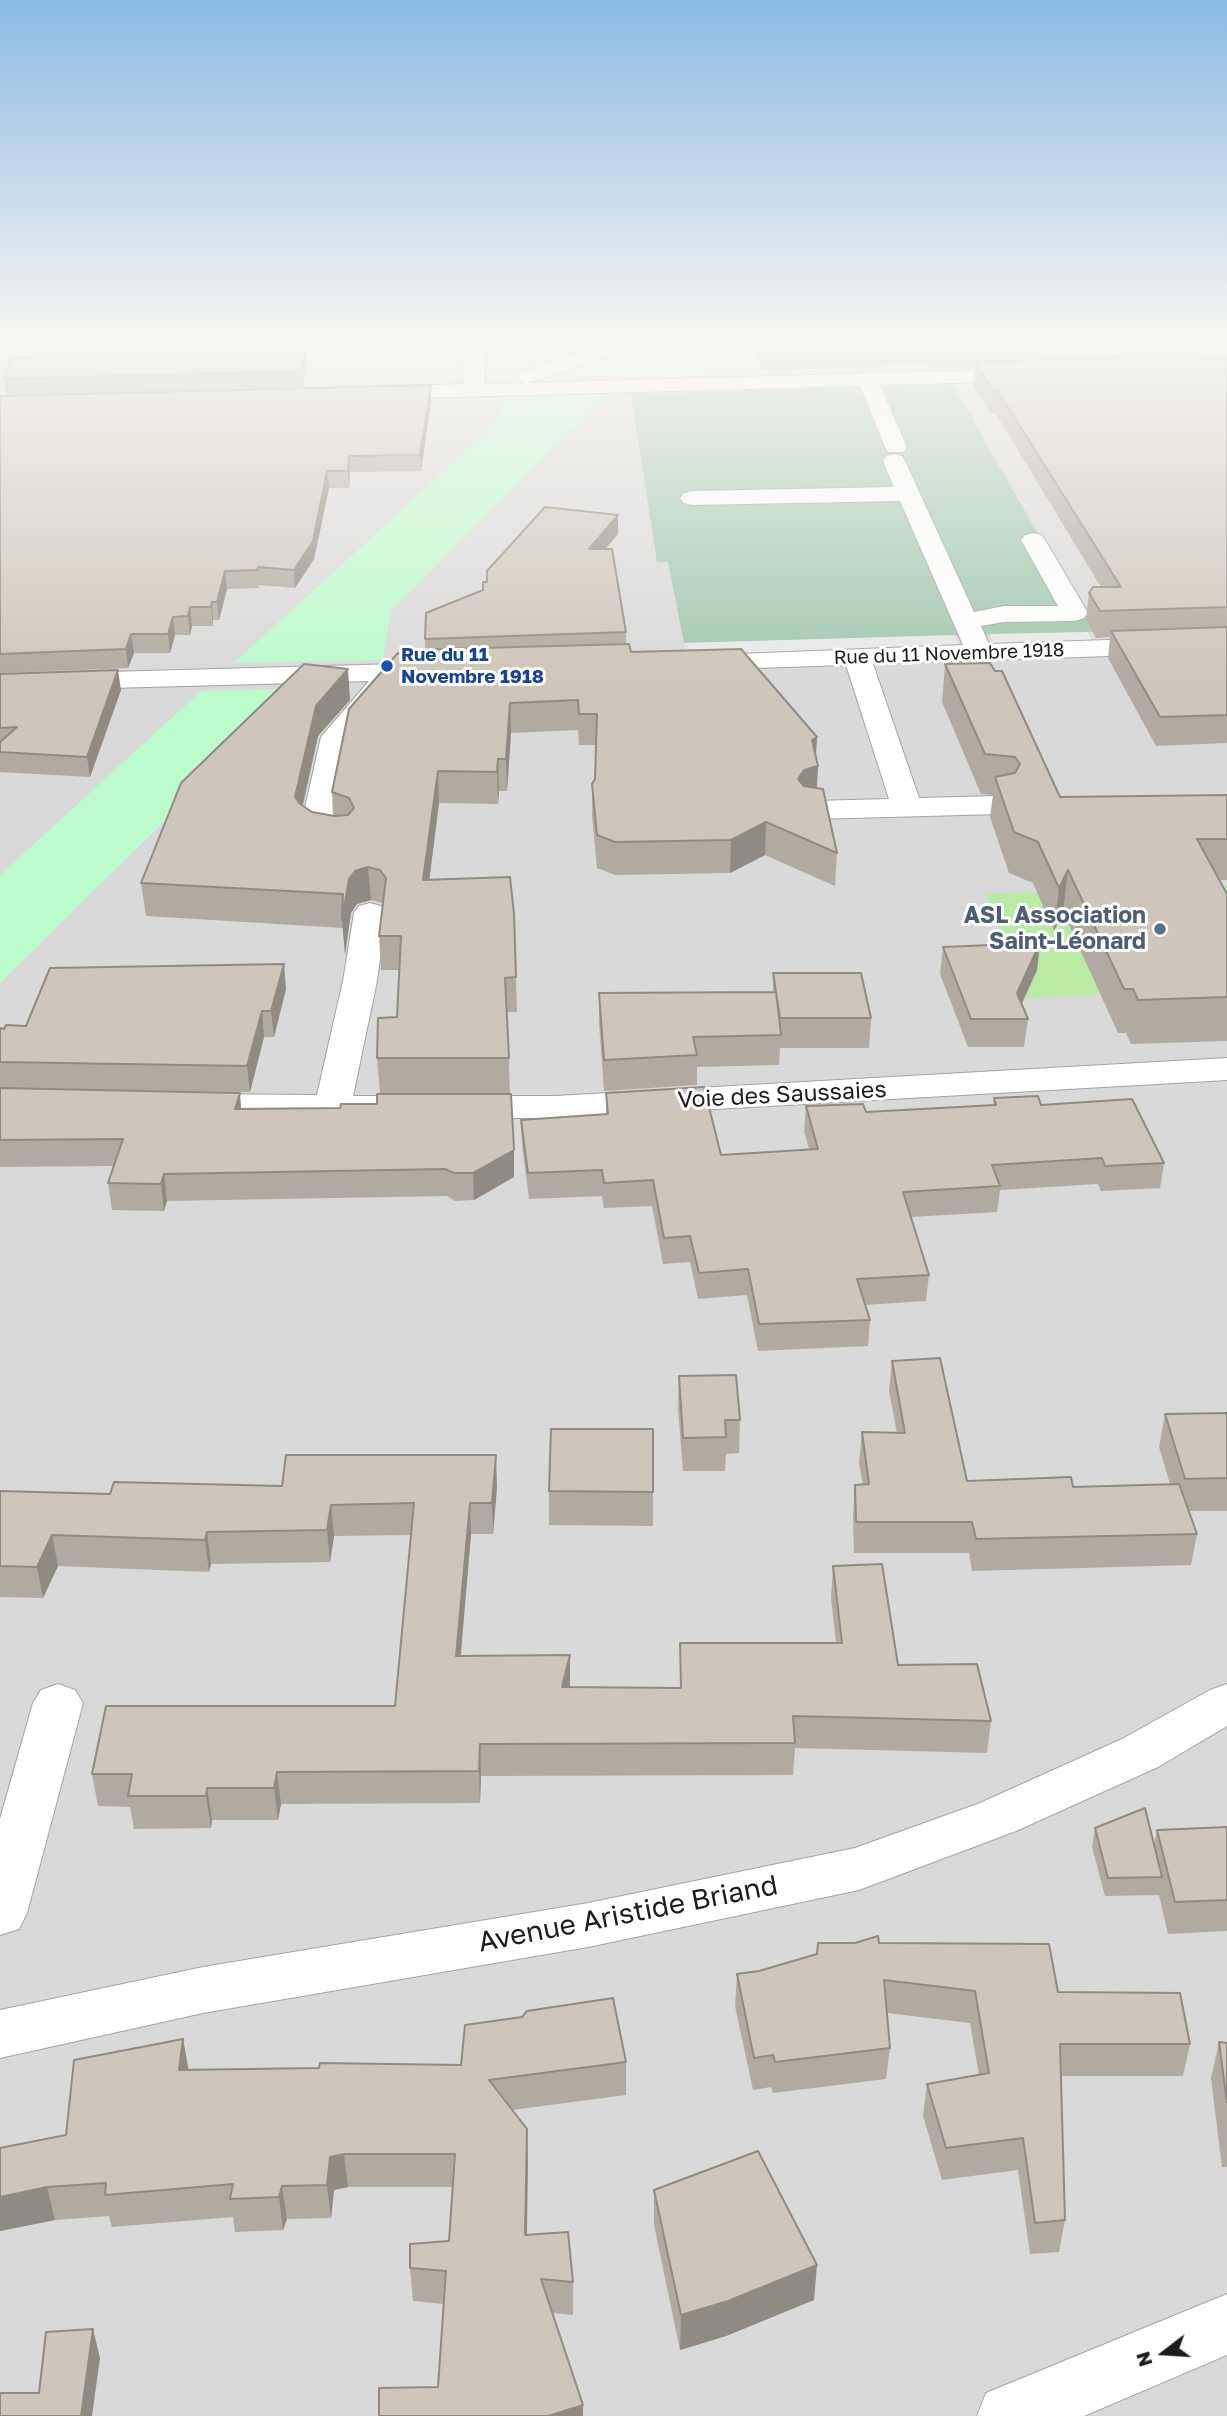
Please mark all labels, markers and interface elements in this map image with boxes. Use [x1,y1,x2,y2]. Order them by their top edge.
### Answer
street label: Rue du 11 Novembre 1918 [833,639,1065,669]
place label: Rue du 11 Novembre 1918 [401,644,544,688]
marker: Rue du 11 Novembre 1918 [379,658,395,674]
place label: ASL Association Saint-Léonard [964,902,1146,956]
marker: ASL Association Saint-Léonard [1152,921,1168,937]
street label: Voie des Saussaies [677,1076,887,1114]
street label: Avenue Aristide Briand [475,1868,781,1960]
north arrow [1129,2318,1199,2388]
text: N [1130,2349,1157,2370]

